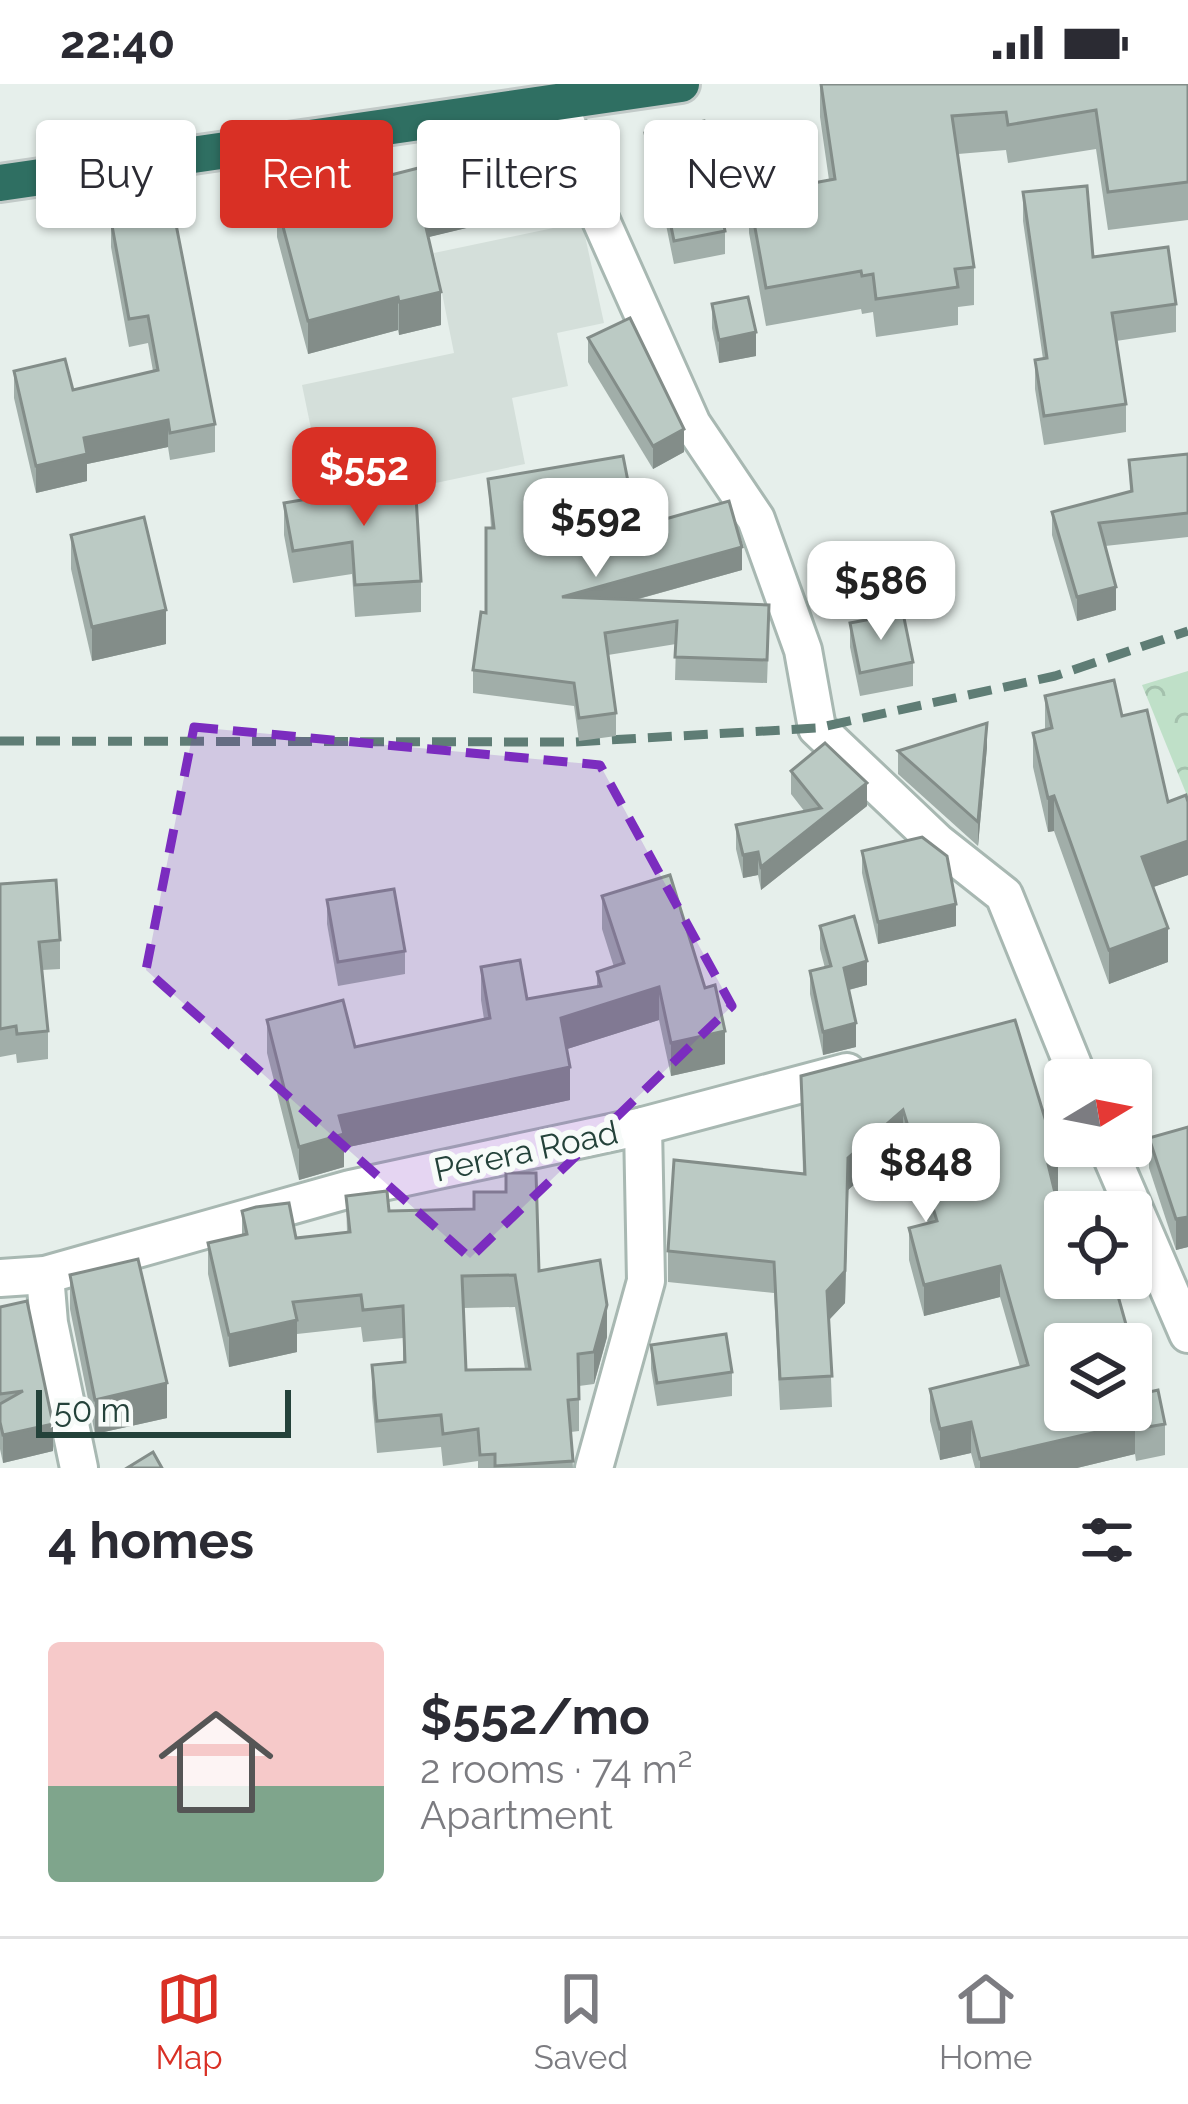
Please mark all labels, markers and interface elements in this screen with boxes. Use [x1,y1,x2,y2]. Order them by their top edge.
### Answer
text: 22:40 [60,16,175,69]
chip: Buy [36,120,196,228]
chip: Rent [220,120,393,228]
chip: Filters [417,120,620,228]
chip: New [644,120,818,228]
pin: $552 [293,427,435,529]
text: $552 [319,443,409,489]
pin: $592 [525,478,667,580]
text: $592 [550,494,642,540]
pin: $586 [810,541,952,643]
text: $586 [834,557,928,603]
north arrow [1044,1059,1152,1167]
map controls [1044,1059,1152,1431]
street label: Perera Road [430,1112,622,1190]
pin: $848 [855,1123,997,1225]
text: $848 [879,1139,973,1185]
button: locate [1044,1191,1152,1299]
button: layers [1044,1323,1152,1431]
scale bar [36,1384,291,1437]
text: 50 m [54,1391,131,1430]
icon: filters [1074,1507,1140,1573]
text: 4 homes [48,1510,254,1570]
text: $552/mo [420,1686,650,1746]
icon: home [144,1690,288,1834]
text: 2 rooms · 74 m² [420,1746,693,1792]
text: Apartment [420,1792,613,1838]
tab: Map [156,1966,223,2077]
tab: Saved [534,1966,628,2077]
tab: Home [939,1966,1032,2077]

